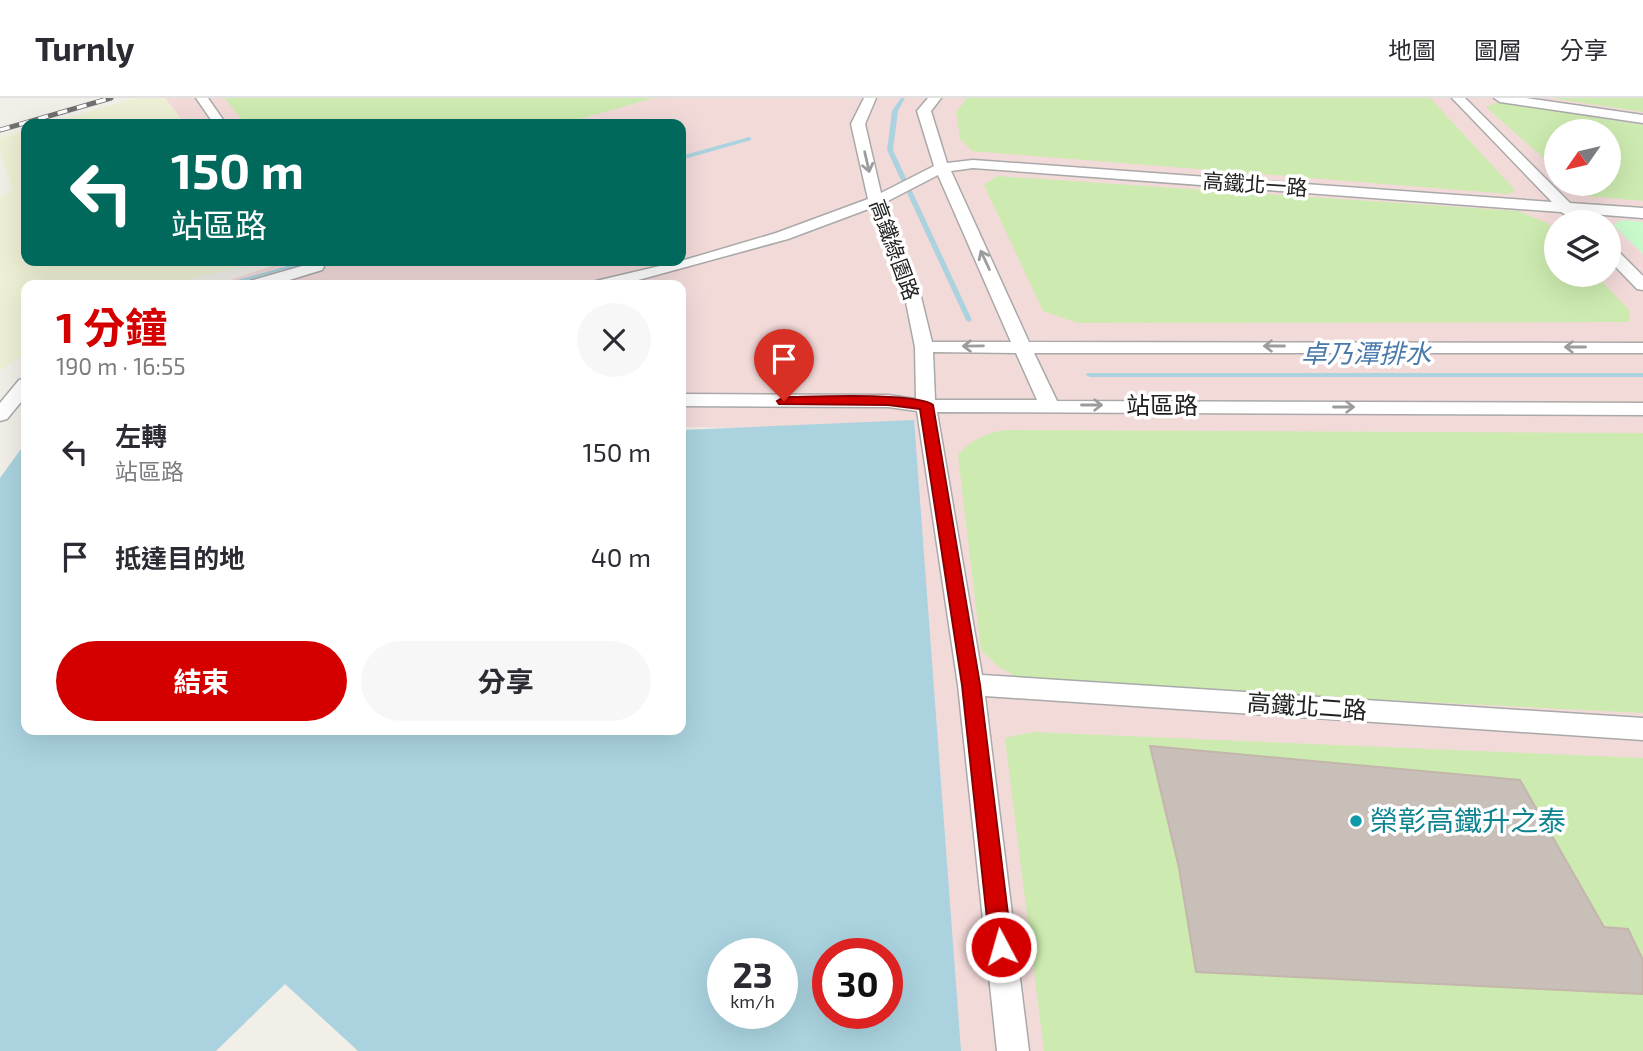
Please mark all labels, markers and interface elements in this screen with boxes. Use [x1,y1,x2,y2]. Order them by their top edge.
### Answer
text: Turnly [35,28,134,68]
text: 地圖 [1388,35,1436,64]
text: 圖層 [1474,35,1522,64]
text: 分享 [1560,35,1608,64]
north arrow [1544,119,1620,196]
map controls [1544,119,1621,287]
text: 150 m [171,140,304,199]
icon: left [56,147,147,238]
one-way arrow [860,150,874,173]
street label: 高鐵北一路 [1202,167,1308,200]
street label: 高鐵綠園路 [866,196,925,303]
text: 站區路 [171,205,267,243]
button: layers [1544,210,1621,287]
one-way arrow [978,250,991,272]
text: 1 分鐘 [56,301,167,351]
button: close [577,303,651,377]
pin [754,329,814,401]
water label: 卓乃潭排水 [1301,337,1432,368]
one-way arrow [962,339,985,352]
one-way arrow [1263,339,1286,353]
icon: arrive [765,340,803,378]
one-way arrow [1564,341,1587,354]
text: 190 m · 16:55 [56,352,186,380]
street label: 站區路 [1126,390,1198,419]
one-way arrow [1080,399,1103,412]
one-way arrow [1332,400,1355,414]
text: 左轉 [115,420,167,451]
icon: left [56,433,94,471]
text: 150 m [582,436,651,467]
text: 站區路 [115,457,184,485]
icon: arrive [56,538,94,576]
text: 40 m [591,541,651,572]
text: 抵達目的地 [115,542,245,573]
button: 結束 [56,641,347,721]
button: 分享 [361,641,651,721]
street label: 高鐵北二路 [1246,687,1368,724]
place label: 榮彰高鐵升之泰 [1370,803,1566,837]
marker: 榮彰高鐵升之泰 [1348,813,1364,829]
position arrow [964,910,1038,984]
speed limit sign: 30 [812,938,903,1029]
text: 23 [732,953,773,995]
text: km/h [730,990,775,1012]

